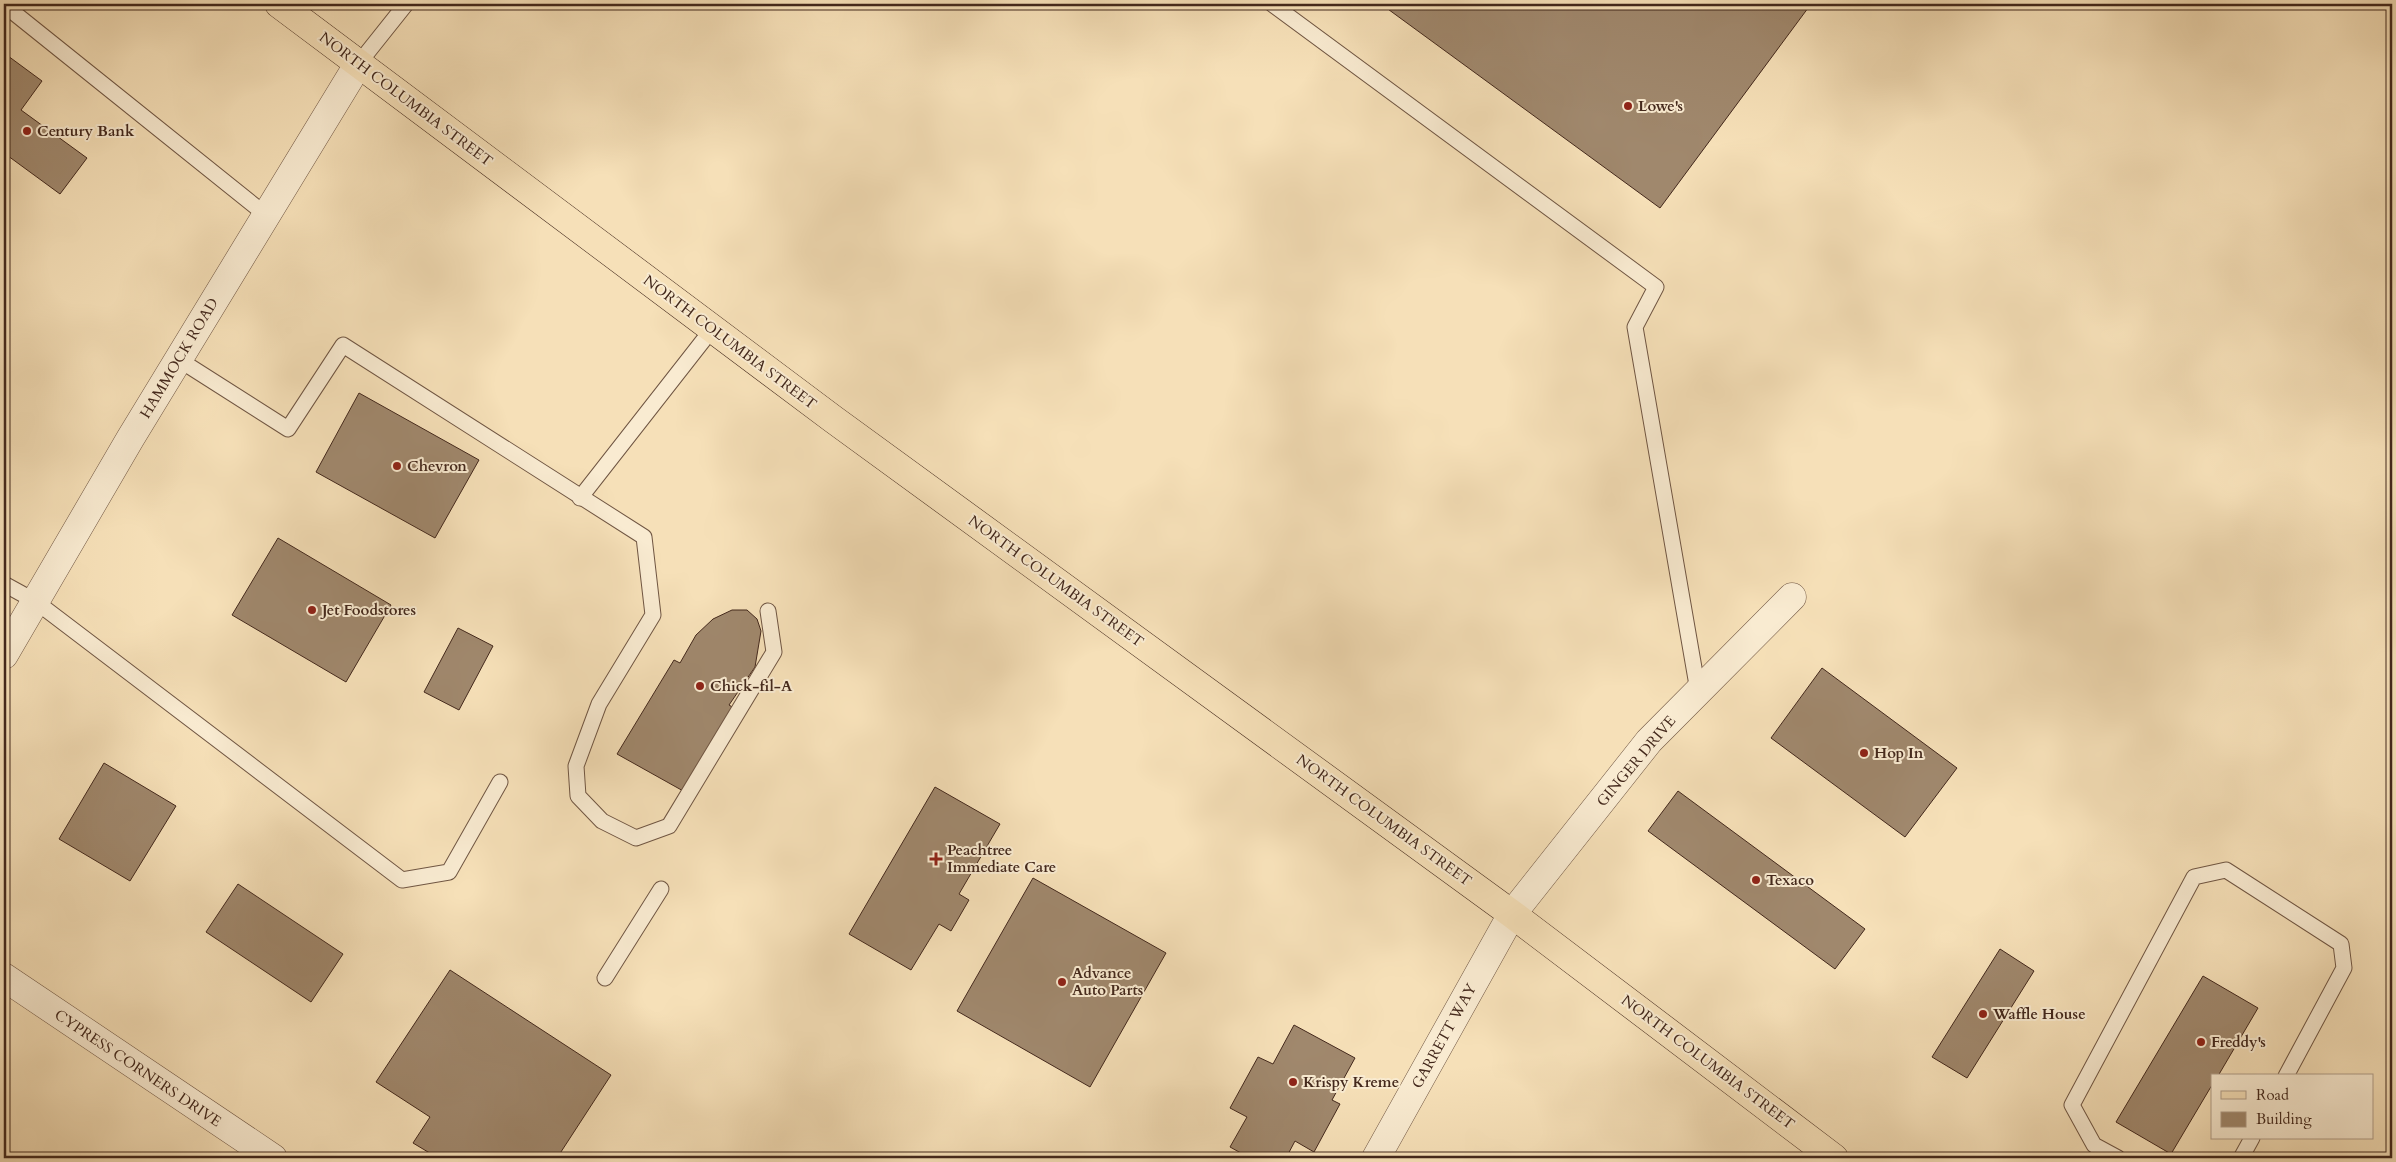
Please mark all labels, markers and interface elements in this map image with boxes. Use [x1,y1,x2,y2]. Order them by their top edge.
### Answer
street label: NORTH COLUMBIA STREET [315,27,497,171]
place label: Lowe's [1638,96,1683,116]
marker: Lowe's [1622,100,1634,112]
place label: Century Bank [37,121,135,141]
marker: Century Bank [21,125,33,137]
street label: NORTH COLUMBIA STREET [639,270,821,414]
street label: HAMMOCK ROAD [135,294,223,422]
place label: Chevron [407,456,467,476]
marker: Chevron [391,460,403,472]
street label: NORTH COLUMBIA STREET [964,511,1148,651]
place label: Jet Foodstores [320,600,416,620]
marker: Jet Foodstores [306,604,318,616]
place label: Chick-fil-A [710,676,793,696]
marker: Chick-fil-A [694,680,706,692]
street label: GINGER DRIVE [1592,711,1680,811]
place label: Hop In [1874,743,1924,763]
marker: Hop In [1858,747,1870,759]
street label: NORTH COLUMBIA STREET [1292,750,1476,890]
place label: Peachtree Immediate Care [947,840,1056,877]
marker: Peachtree Immediate Care [929,852,943,866]
place label: Texaco [1766,870,1814,890]
marker: Texaco [1750,874,1762,886]
place label: Advance Auto Parts [1072,963,1143,1000]
marker: Advance Auto Parts [1056,976,1068,988]
street label: GARRETT WAY [1407,979,1482,1092]
street label: NORTH COLUMBIA STREET [1617,990,1799,1134]
place label: Waffle House [1992,1004,2086,1024]
street label: CYPRESS CORNERS DRIVE [51,1005,225,1131]
marker: Waffle House [1977,1008,1989,1020]
place label: Freddy's [2211,1032,2266,1052]
marker: Freddy's [2195,1036,2207,1048]
place label: Krispy Kreme [1303,1072,1399,1092]
legend [2211,1074,2374,1140]
marker: Krispy Kreme [1287,1076,1299,1088]
text: Road [2256,1085,2289,1105]
text: Building [2256,1109,2312,1129]

